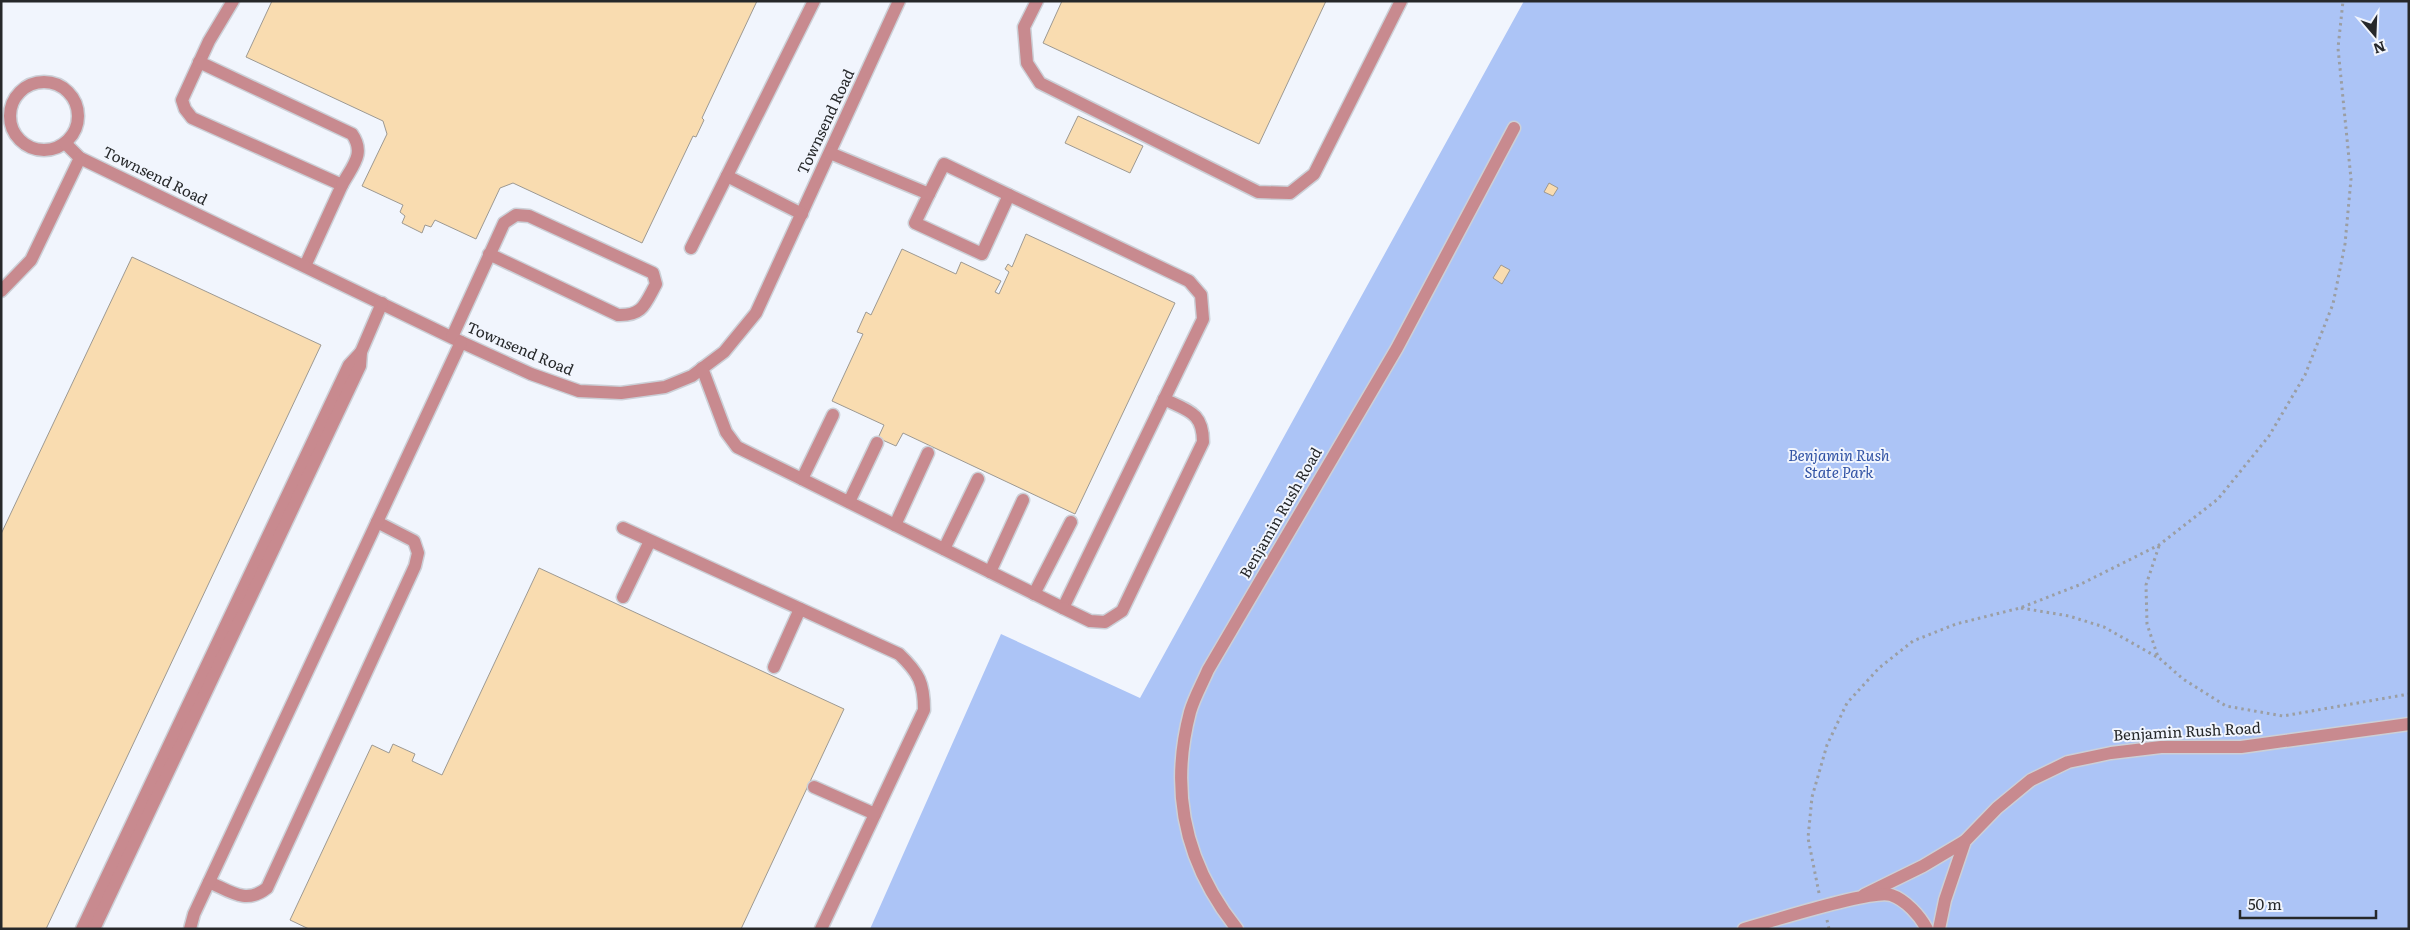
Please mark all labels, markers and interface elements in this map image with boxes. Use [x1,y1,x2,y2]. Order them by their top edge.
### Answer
north arrow [2350,10,2400,60]
text: N [2371,37,2388,60]
street label: Townsend Road [790,65,859,178]
street label: Townsend Road [99,139,212,210]
street label: Townsend Road [464,315,578,381]
street label: Benjamin Rush Road [1233,442,1327,582]
park label: Benjamin Rush State Park [1788,443,1890,483]
street label: Benjamin Rush Road [2112,715,2261,746]
scale bar [2240,888,2376,920]
text: 50 m [2248,892,2282,915]

